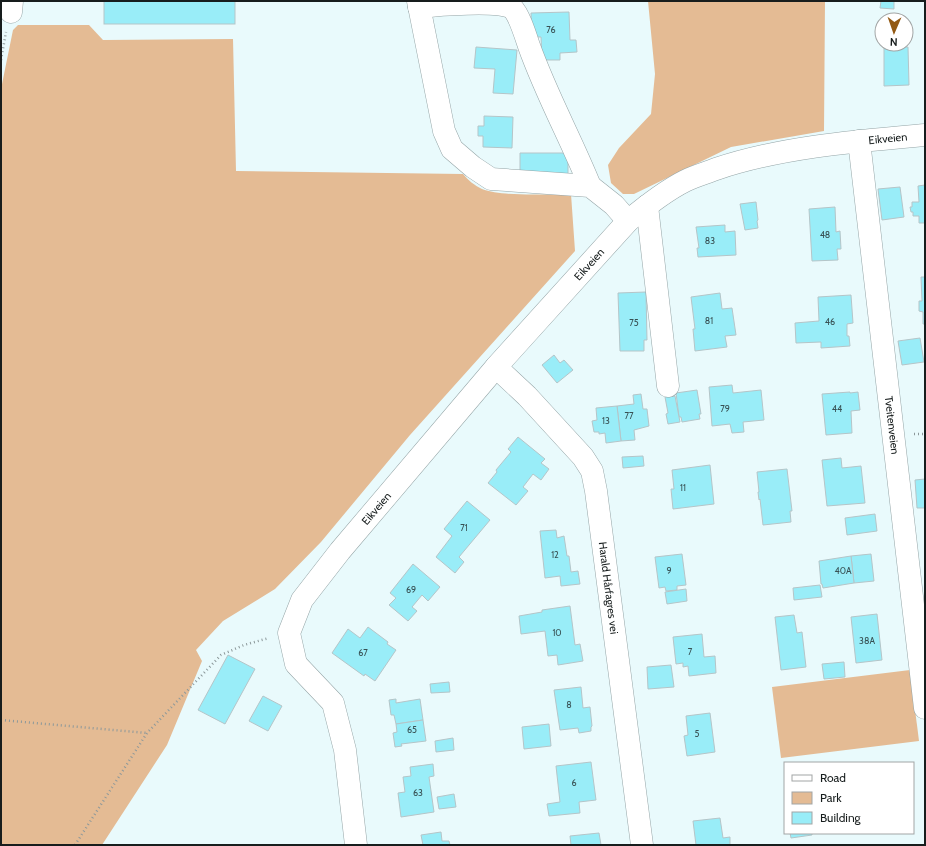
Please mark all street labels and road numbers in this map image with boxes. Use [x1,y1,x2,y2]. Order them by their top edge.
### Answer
street label: Eikveien [868,130,908,147]
street label: Eikveien [571,245,607,283]
street label: Tveitenveien [882,395,902,455]
street label: Eikveien [358,489,394,528]
street label: Harald Hårfagres vei [596,541,622,635]

